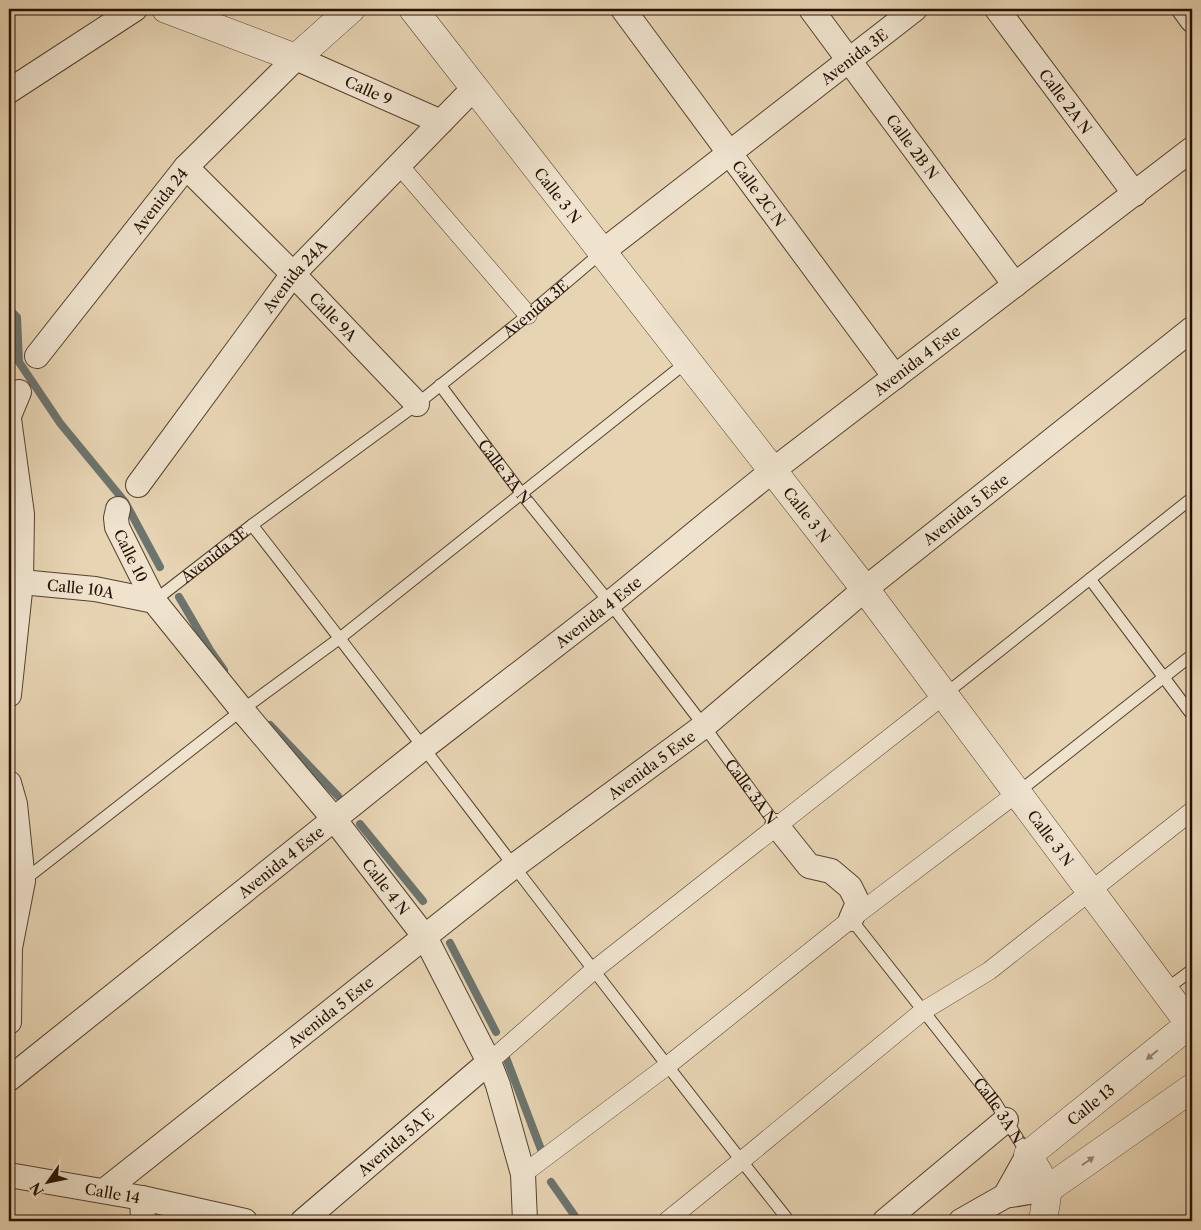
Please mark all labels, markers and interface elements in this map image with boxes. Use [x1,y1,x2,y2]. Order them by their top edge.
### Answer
street label: Avenida 3E [816,24,891,89]
street label: Calle 2A N [1035,65,1096,137]
street label: Calle 9 [342,71,395,109]
street label: Calle 2B N [882,110,943,183]
street label: Calle 2C N [728,156,790,230]
street label: Calle 3 N [530,163,586,227]
street label: Avenida 24 [127,164,191,238]
street label: Avenida 24A [258,235,331,317]
street label: Avenida 3E [498,275,572,342]
street label: Calle 9A [306,288,362,345]
street label: Avenida 4 Este [869,321,964,400]
street label: Calle 3A N [474,435,535,508]
street label: Avenida 5 Este [918,469,1012,549]
street label: Calle 3 N [779,483,835,546]
street label: Avenida 3E [176,522,251,587]
street label: Calle 10 [110,526,152,585]
street label: Avenida 4 Este [551,572,645,652]
street label: Calle 10A [46,575,117,602]
street label: Avenida 5 Este [603,726,699,804]
street label: Calle 3A N [721,755,782,827]
street label: Calle 3 N [1024,806,1078,870]
street label: Avenida 4 Este [233,822,327,902]
street label: Calle 4 N [358,855,414,918]
street label: Avenida 5 Este [283,972,377,1052]
one-way arrow [1146,1049,1159,1060]
street label: Calle 3A N [970,1073,1028,1147]
street label: Calle 13 [1063,1080,1118,1129]
street label: Avenida 5A E [353,1104,438,1180]
one-way arrow [1081,1156,1094,1167]
north arrow [22,1158,72,1208]
text: N [26,1179,48,1199]
street label: Calle 14 [83,1179,142,1207]

